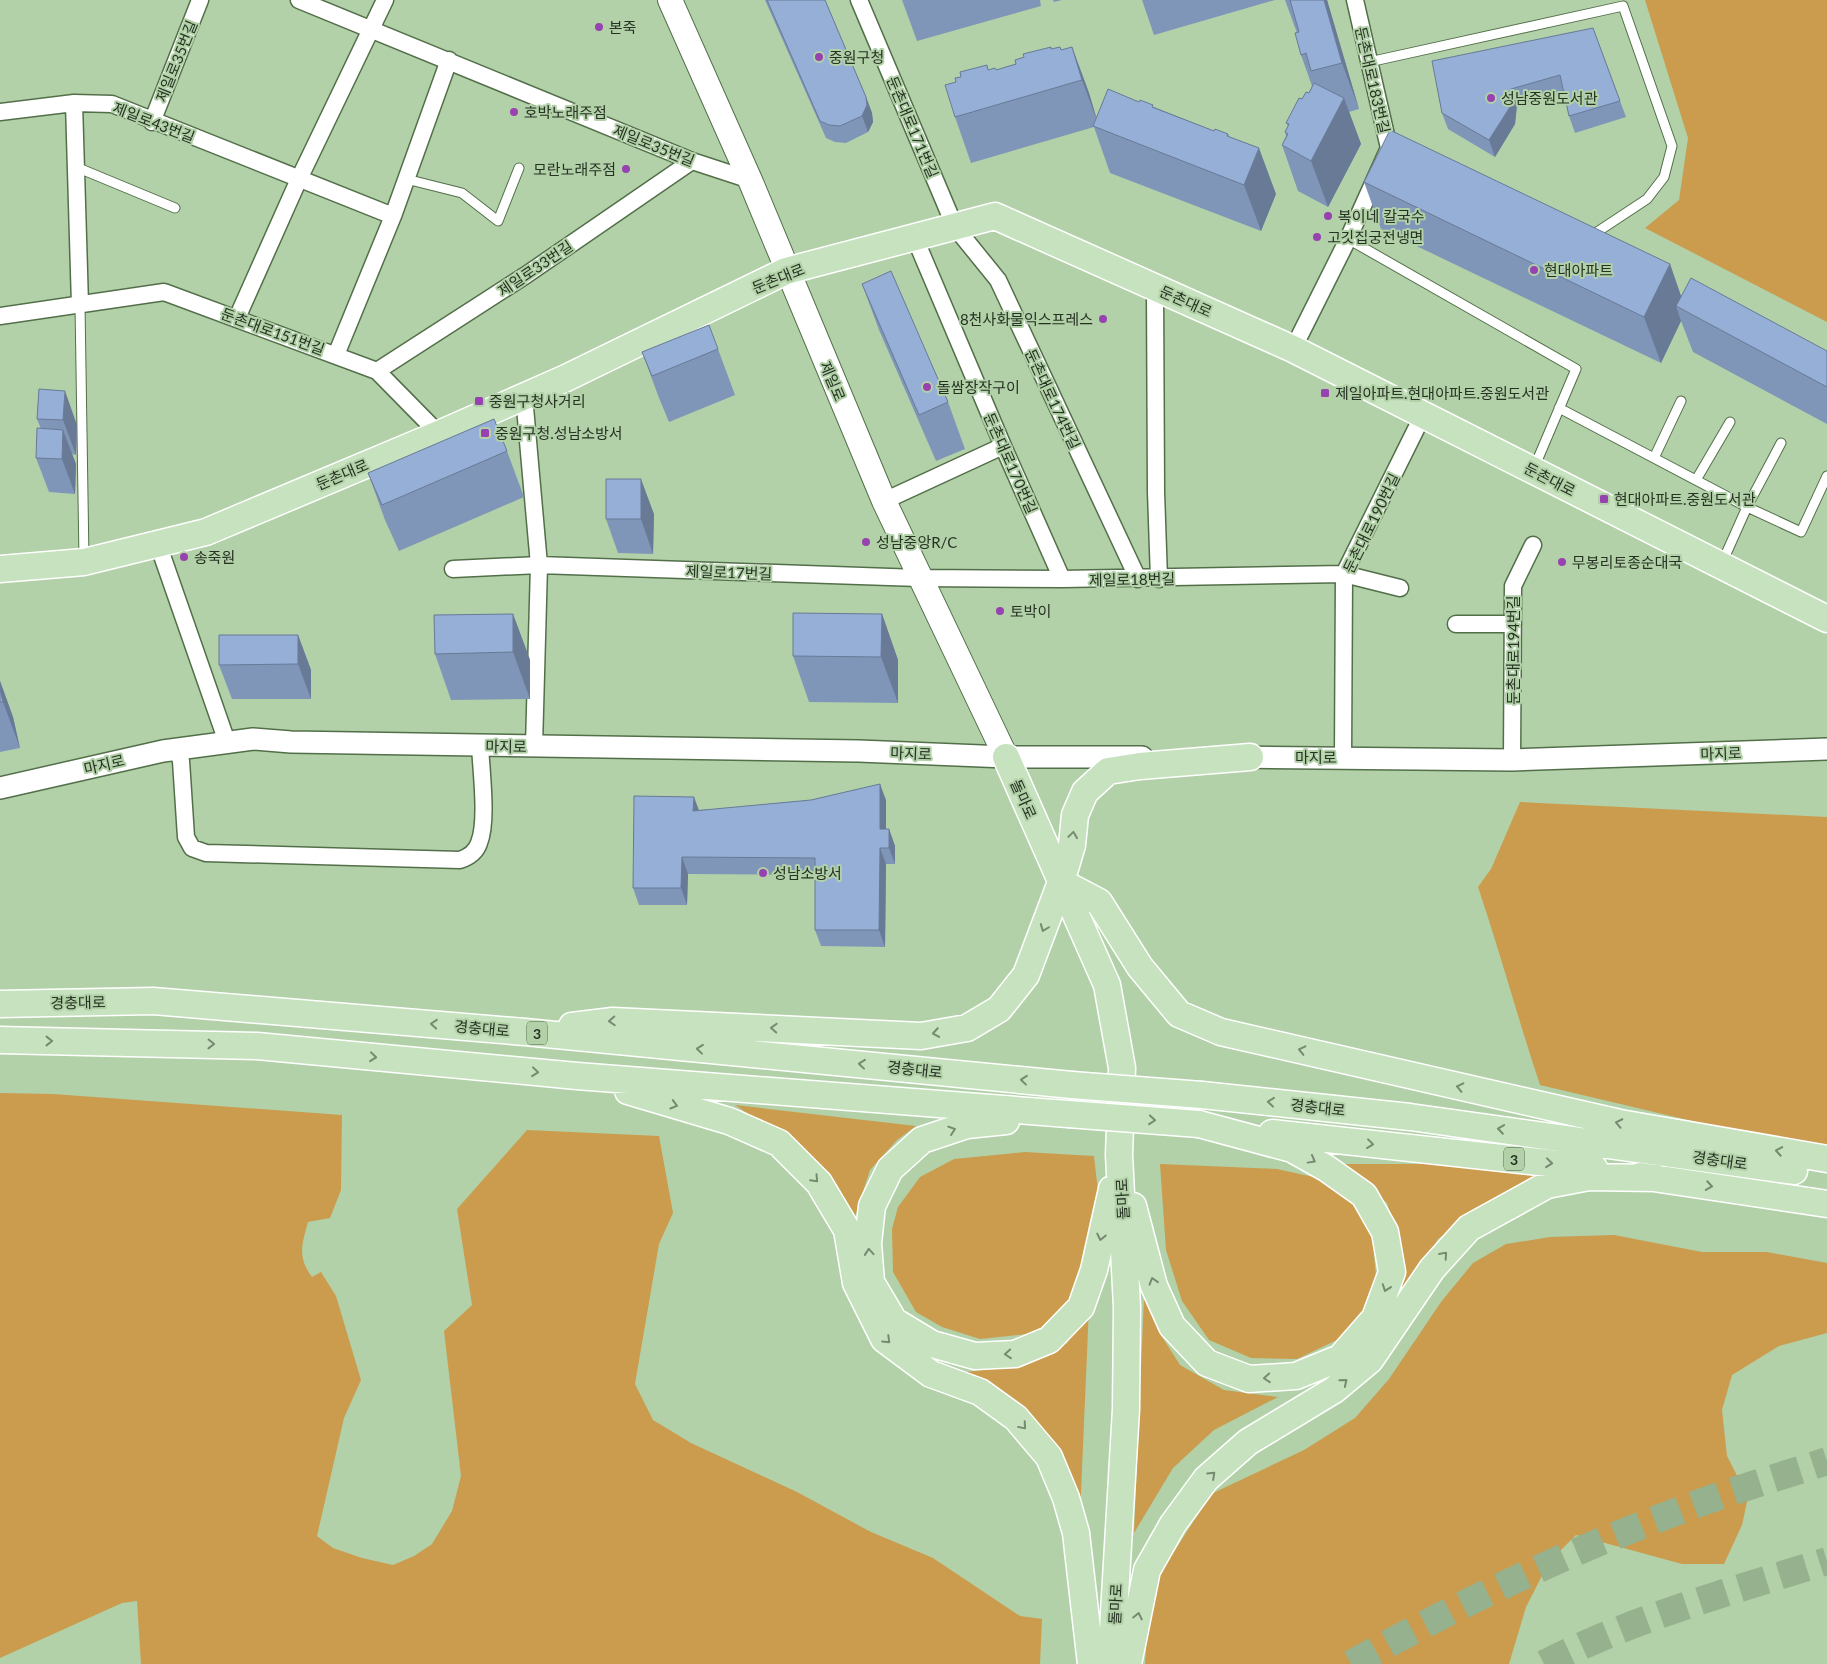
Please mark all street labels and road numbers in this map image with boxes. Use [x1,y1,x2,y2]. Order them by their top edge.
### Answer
street label: 제일로35번길 [151,18,201,104]
street label: 둔촌대로183번길 [1352,25,1394,135]
street label: 둔촌대로171번길 [883,73,943,181]
street label: 제일로43번길 [110,98,198,146]
street label: 제일로35번길 [611,120,697,170]
street label: 제일로33번길 [494,236,576,300]
street label: 둔촌대로 [749,259,807,297]
street label: 둔촌대로 [1157,282,1215,320]
street label: 둔촌대로151번길 [219,304,327,358]
street label: 둔촌대로174번길 [1022,346,1084,452]
street label: 제일로 [817,358,849,404]
street label: 둔촌대로170번길 [981,410,1041,516]
street label: 둔촌대로 [313,455,371,493]
street label: 둔촌대로 [1521,458,1579,500]
street label: 둔촌대로190번길 [1339,470,1403,576]
street label: 제일로17번길 [686,561,772,583]
street label: 제일로18번길 [1089,569,1175,589]
street label: 둔촌대로194번길 [1504,596,1522,704]
street label: 마지로 [485,737,527,755]
street label: 마지로 [890,743,932,763]
street label: 마지로 [1700,743,1742,763]
street label: 마지로 [1295,748,1337,766]
street label: 마지로 [82,751,126,777]
street label: 돌마로 [1007,776,1041,822]
street label: 경충대로 [50,993,106,1011]
street label: 경충대로 [454,1017,510,1039]
road number: 3 [527,1021,547,1044]
street label: 경충대로 [887,1057,943,1081]
street label: 경충대로 [1290,1095,1346,1119]
street label: 경충대로 [1691,1147,1749,1173]
road number: 3 [1504,1148,1524,1170]
street label: 돌마로 [1112,1178,1132,1220]
street label: 돌마로 [1105,1583,1125,1625]

